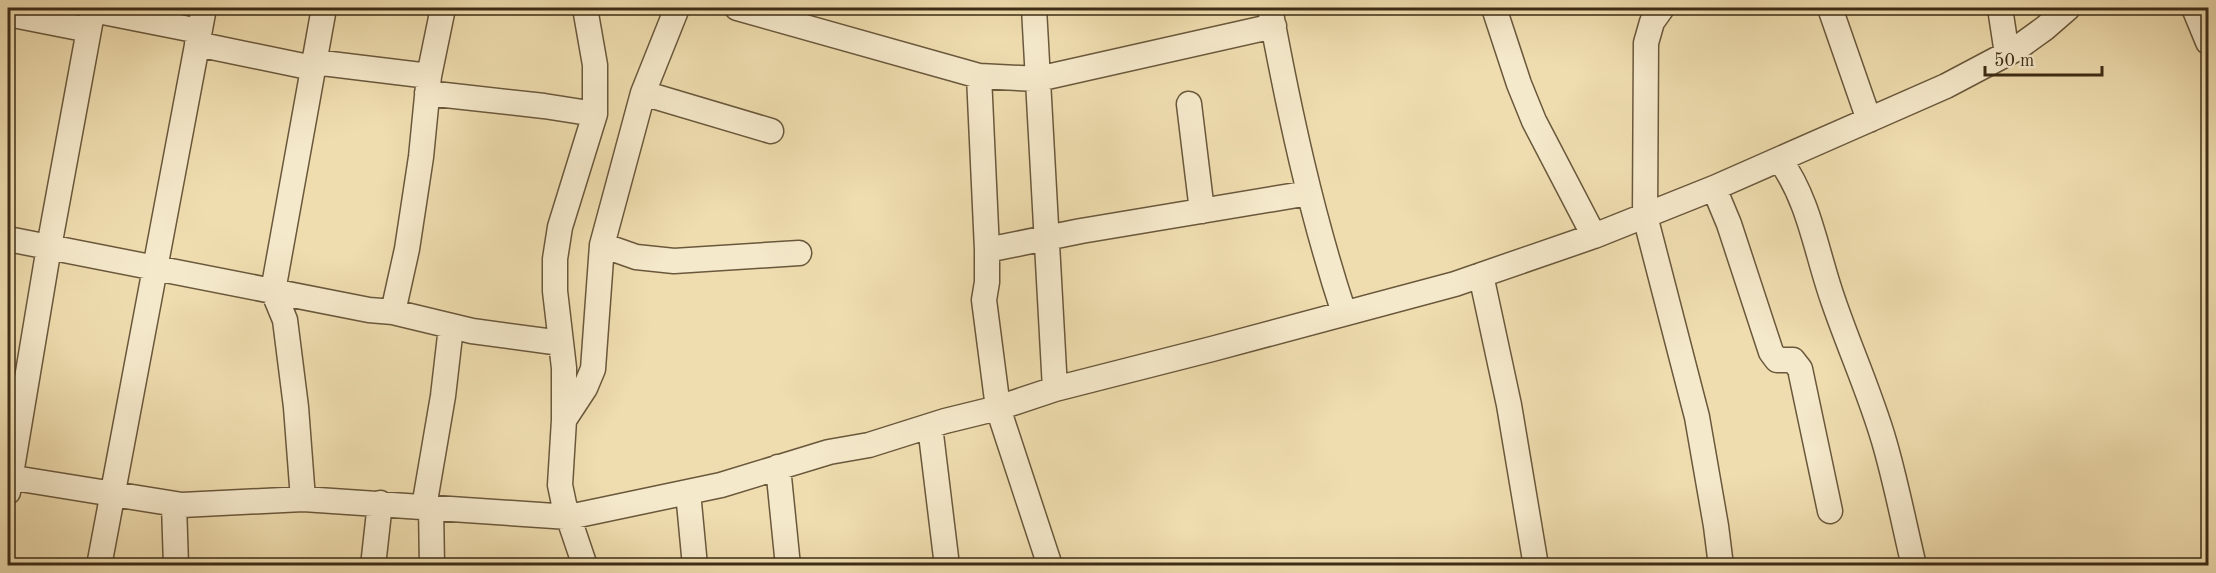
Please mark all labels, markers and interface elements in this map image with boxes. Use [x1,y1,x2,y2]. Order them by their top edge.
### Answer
scale bar [1985,39,2102,77]
text: 50 m [1994,52,2034,70]

